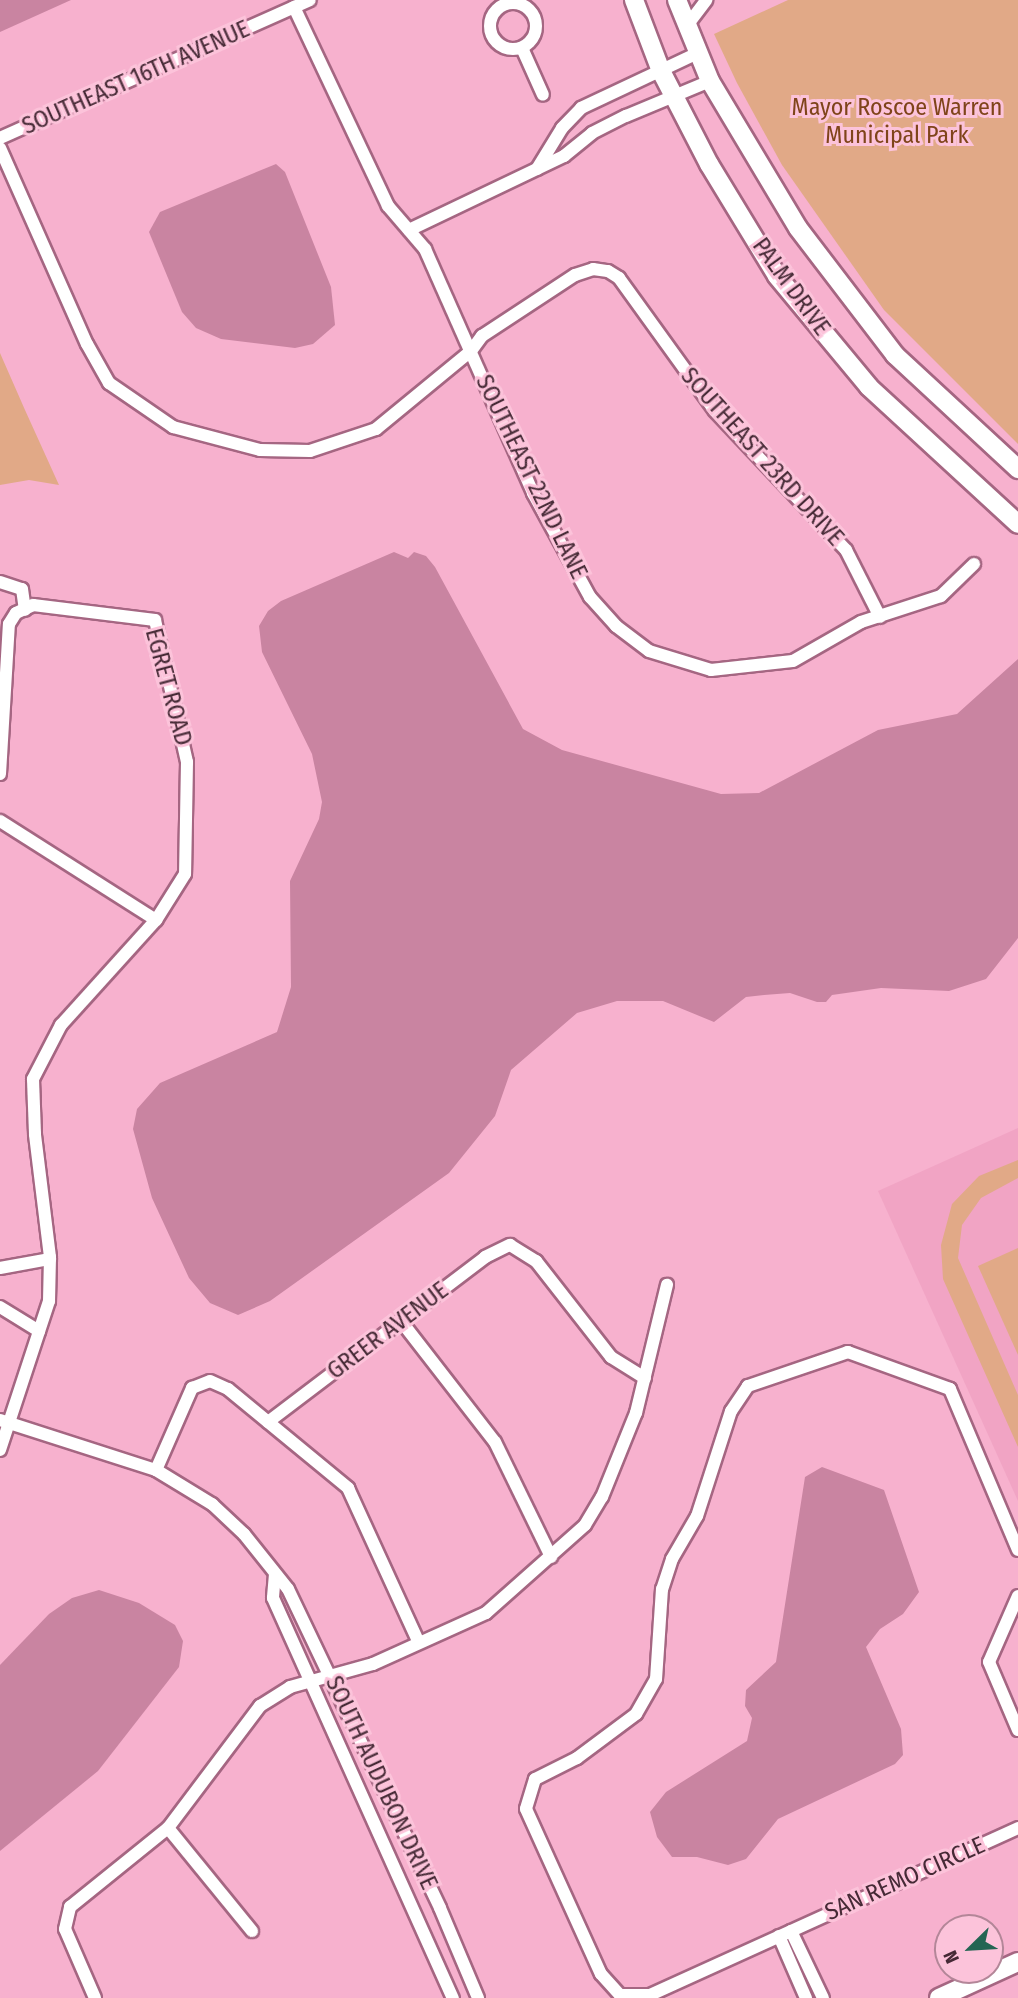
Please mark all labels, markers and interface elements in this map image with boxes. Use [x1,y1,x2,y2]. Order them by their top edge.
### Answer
street label: SOUTHEAST 16TH AVENUE [18,15,254,141]
park label: Mayor Roscoe Warren Municipal Park [792,94,1002,150]
street label: PALM DRIVE [746,233,836,341]
street label: SOUTHEAST 23RD DRIVE [674,362,850,552]
street label: SOUTHEAST 22ND LANE [469,370,593,584]
street label: EGRET ROAD [139,625,197,749]
street label: GREER AVENUE [322,1276,454,1386]
street label: SOUTH AUDUBON DRIVE [319,1672,443,1894]
street label: SAN REMO CIRCLE [821,1831,989,1927]
north arrow [934,1914,1004,1984]
text: N [938,1947,964,1967]

